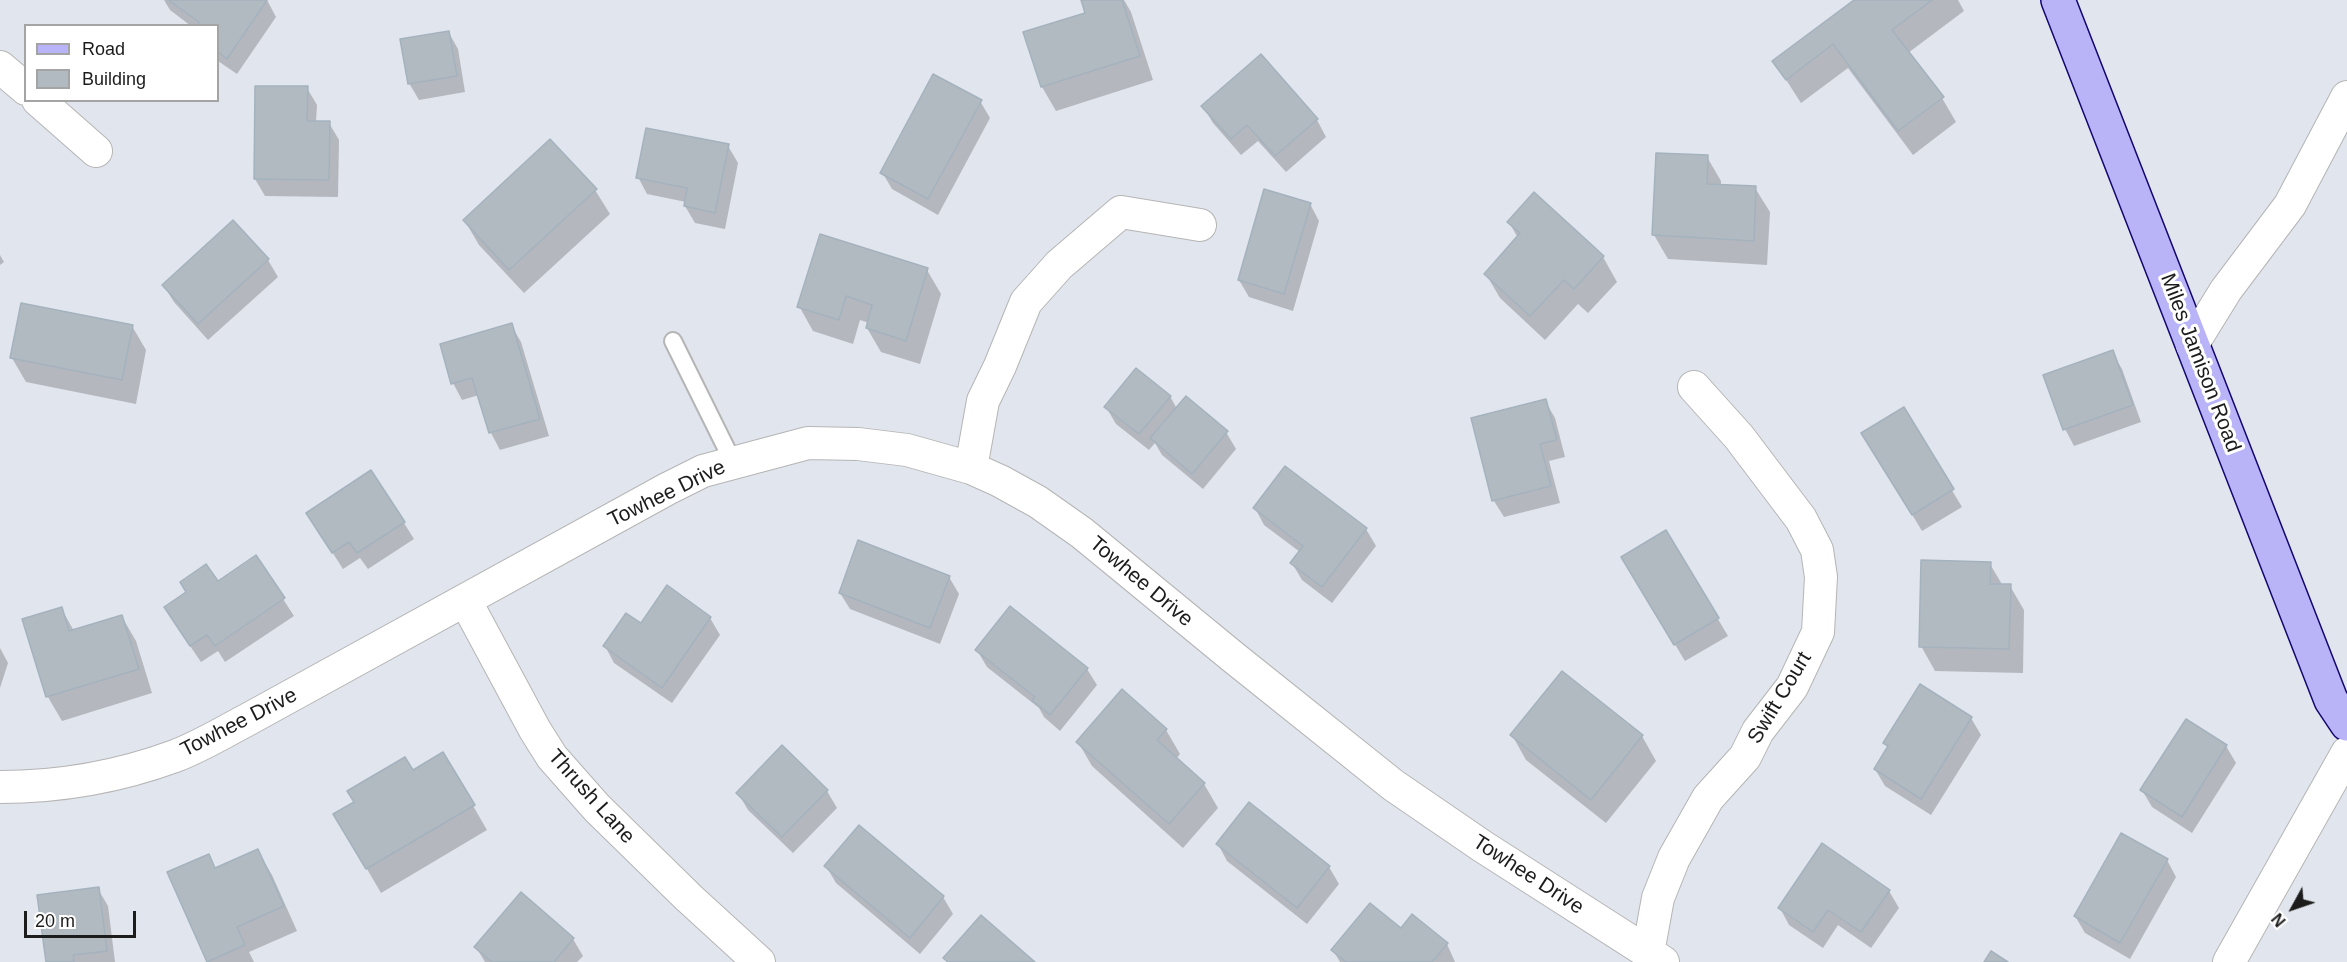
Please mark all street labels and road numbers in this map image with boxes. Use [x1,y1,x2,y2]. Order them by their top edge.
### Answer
street label: Miles Jamison Road [2154,270,2246,456]
street label: Towhee Drive [604,455,730,533]
street label: Towhee Drive [1084,531,1198,633]
street label: Swift Court [1743,647,1817,749]
street label: Towhee Drive [177,683,301,763]
street label: Thrush Lane [542,745,640,849]
street label: Towhee Drive [1468,830,1588,920]

